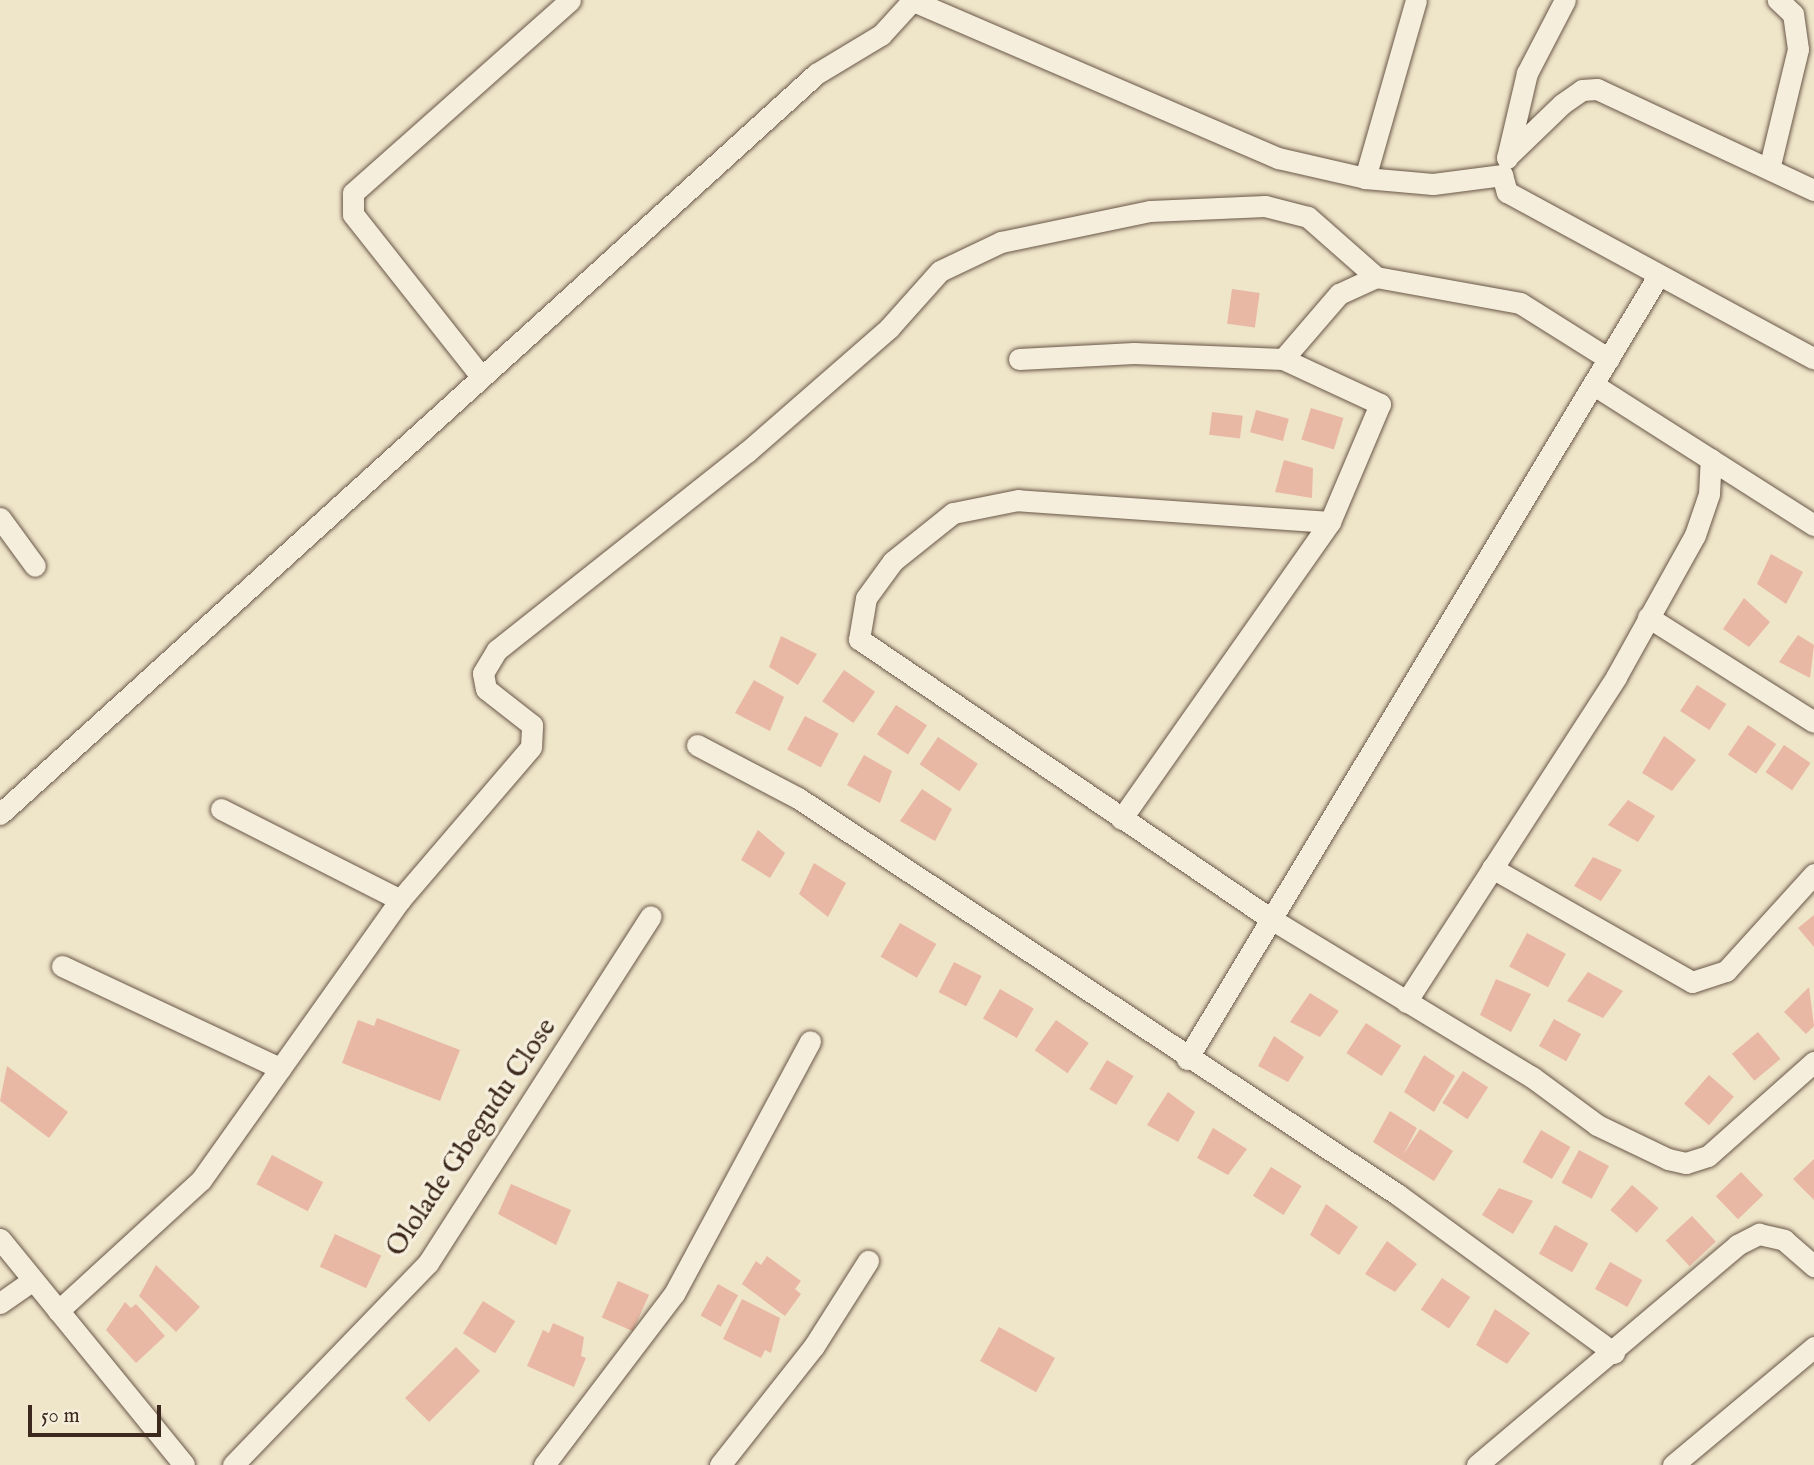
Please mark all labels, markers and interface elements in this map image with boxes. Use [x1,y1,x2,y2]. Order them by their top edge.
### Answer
street label: Ololade Gbegudu Close [380,1013,564,1263]
scale bar [32,1392,164,1436]
text: 50 m [41,1403,80,1430]

